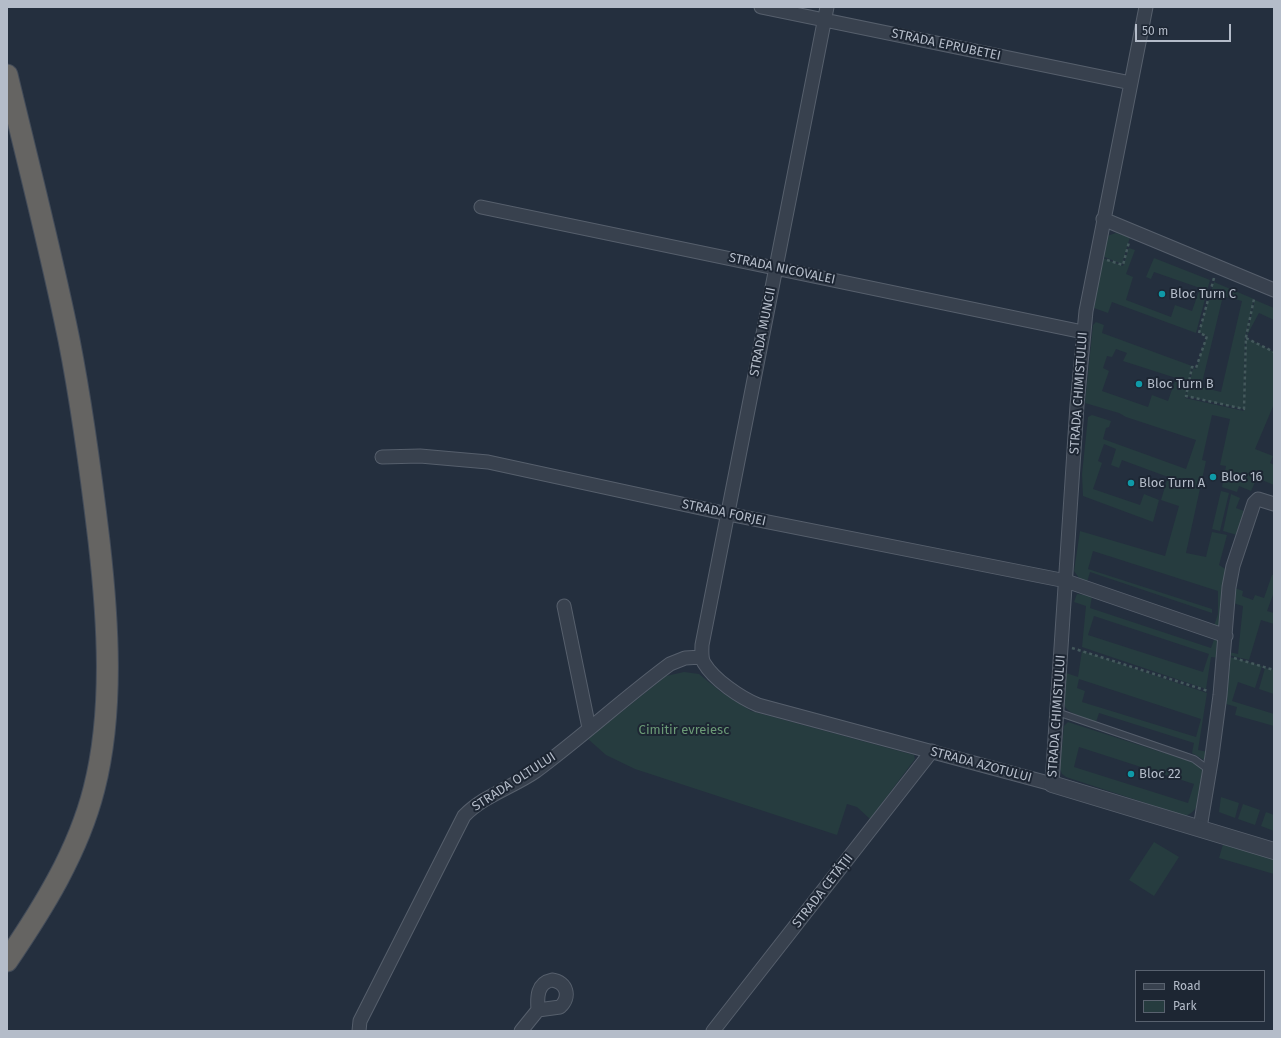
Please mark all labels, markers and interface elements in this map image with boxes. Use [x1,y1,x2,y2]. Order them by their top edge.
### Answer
scale bar [1137,16,1233,42]
text: 50 m [1142,24,1168,38]
street label: STRADA EPRUBETEI [890,26,1002,64]
street label: STRADA NICOVALEI [727,250,837,288]
street label: STRADA MUNCII [747,286,779,378]
place label: Bloc Turn C [1170,286,1236,302]
marker: Bloc Turn C [1157,289,1167,299]
street label: STRADA CHIMISTULUI [1067,331,1091,455]
place label: Bloc Turn B [1147,376,1214,392]
marker: Bloc Turn B [1134,379,1144,389]
place label: Bloc 16 [1221,469,1262,485]
marker: Bloc 16 [1208,472,1218,482]
place label: Bloc Turn A [1139,475,1205,491]
marker: Bloc Turn A [1126,478,1136,488]
street label: STRADA FORJEI [681,496,767,530]
street label: STRADA CHIMISTULUI [1045,654,1069,778]
park label: Cimitir evreiesc [639,722,729,738]
street label: STRADA AZOTULUI [929,744,1033,786]
street label: STRADA OLTULUI [469,749,559,815]
place label: Bloc 22 [1139,766,1181,782]
marker: Bloc 22 [1126,769,1136,779]
street label: STRADA CETĂȚII [789,851,857,931]
legend [1135,970,1265,1022]
text: Road [1173,979,1201,993]
text: Park [1173,999,1197,1013]

